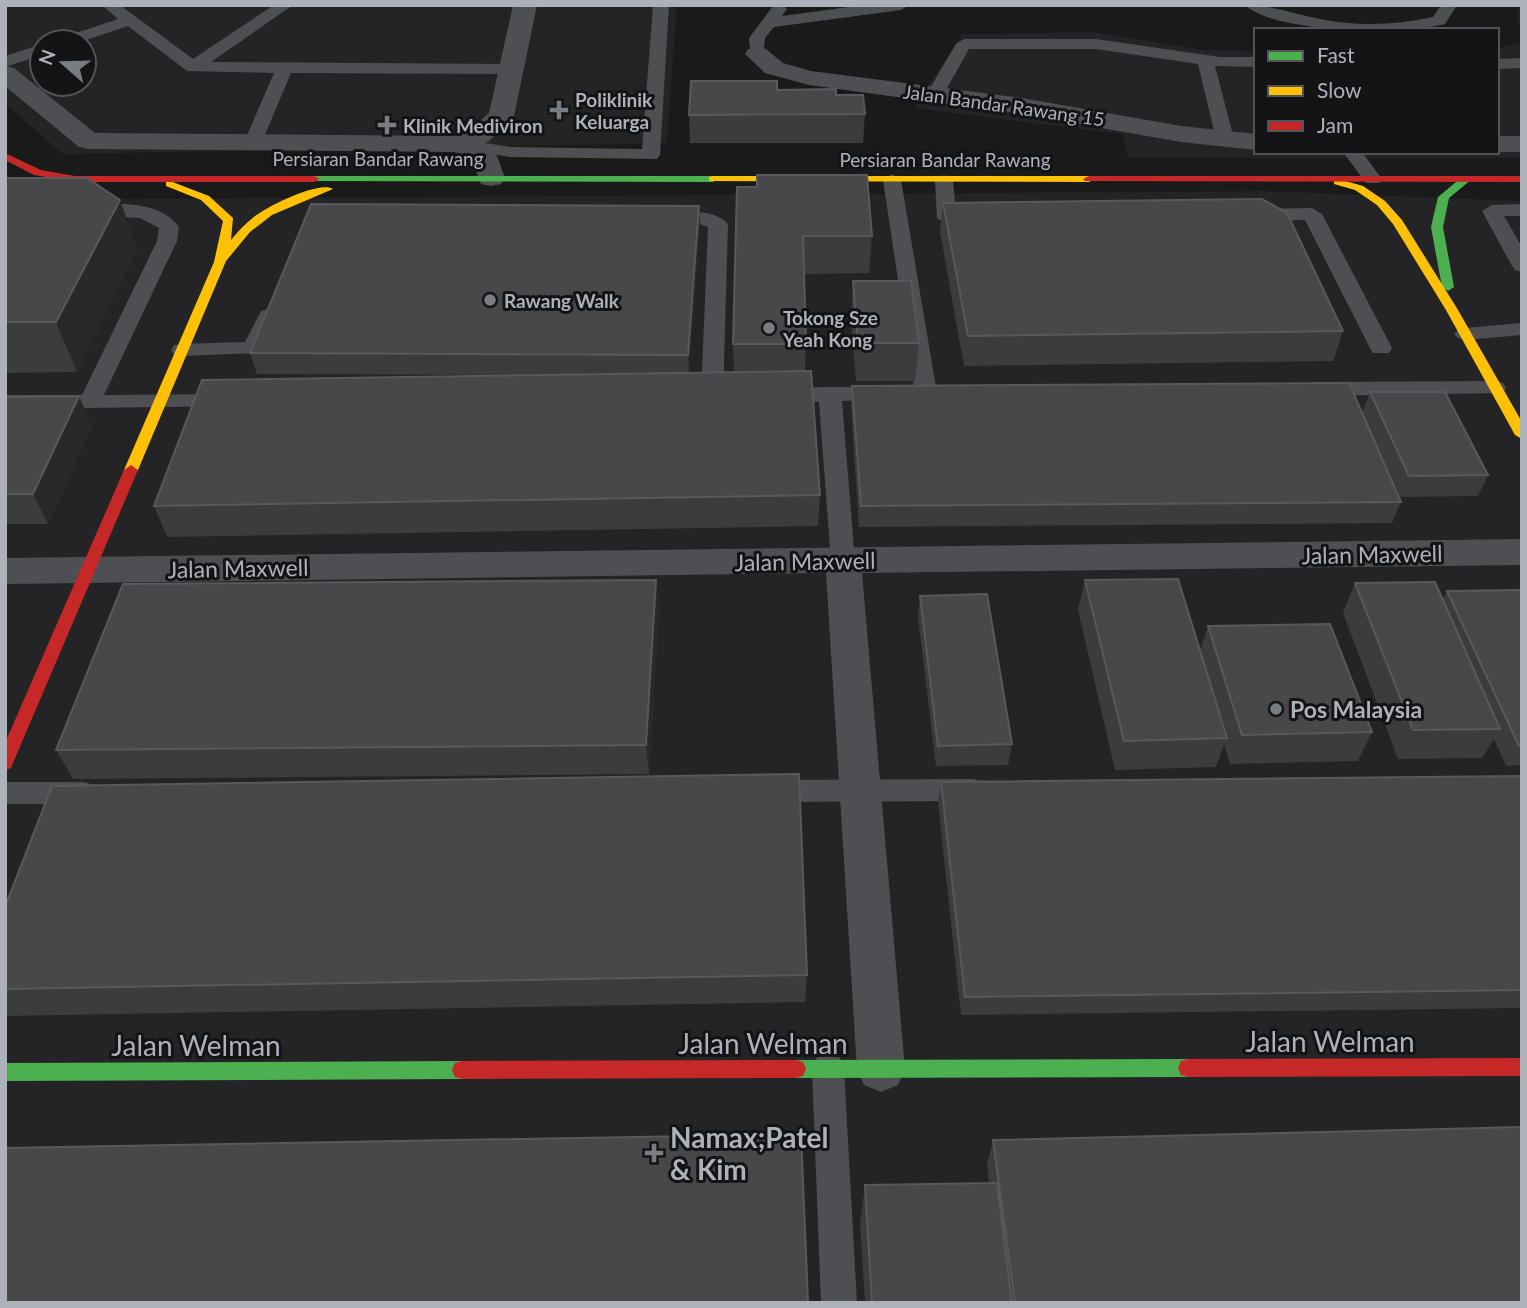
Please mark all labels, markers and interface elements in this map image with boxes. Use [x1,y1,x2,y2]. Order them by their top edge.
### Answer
north arrow [28,28,98,98]
legend [1254,28,1499,154]
text: Fast [1317,42,1355,67]
text: N [33,46,60,68]
text: Slow [1317,77,1362,102]
street label: Jalan Bandar Rawang 15 [902,79,1106,131]
place label: Poliklinik Keluarga [575,88,653,133]
marker: Poliklinik Keluarga [549,100,569,120]
text: Jam [1317,112,1353,137]
place label: Klinik Mediviron [403,114,543,137]
marker: Klinik Mediviron [377,115,397,135]
street label: Persiaran Bandar Rawang [272,147,484,170]
street label: Persiaran Bandar Rawang [839,148,1051,171]
place label: Rawang Walk [504,289,620,312]
marker: Rawang Walk [482,292,498,308]
place label: Tokong Sze Yeah Kong [782,306,878,351]
marker: Tokong Sze Yeah Kong [761,320,777,336]
street label: Jalan Maxwell [1301,539,1443,569]
street label: Jalan Maxwell [734,546,876,576]
street label: Jalan Maxwell [167,553,309,583]
place label: Pos Malaysia [1290,695,1422,723]
marker: Pos Malaysia [1268,701,1284,717]
street label: Jalan Welman [1245,1024,1415,1058]
street label: Jalan Welman [678,1026,848,1060]
street label: Jalan Welman [111,1028,281,1062]
place label: Namax;Patel & Kim [670,1120,828,1186]
marker: Namax;Patel & Kim [644,1143,664,1163]

